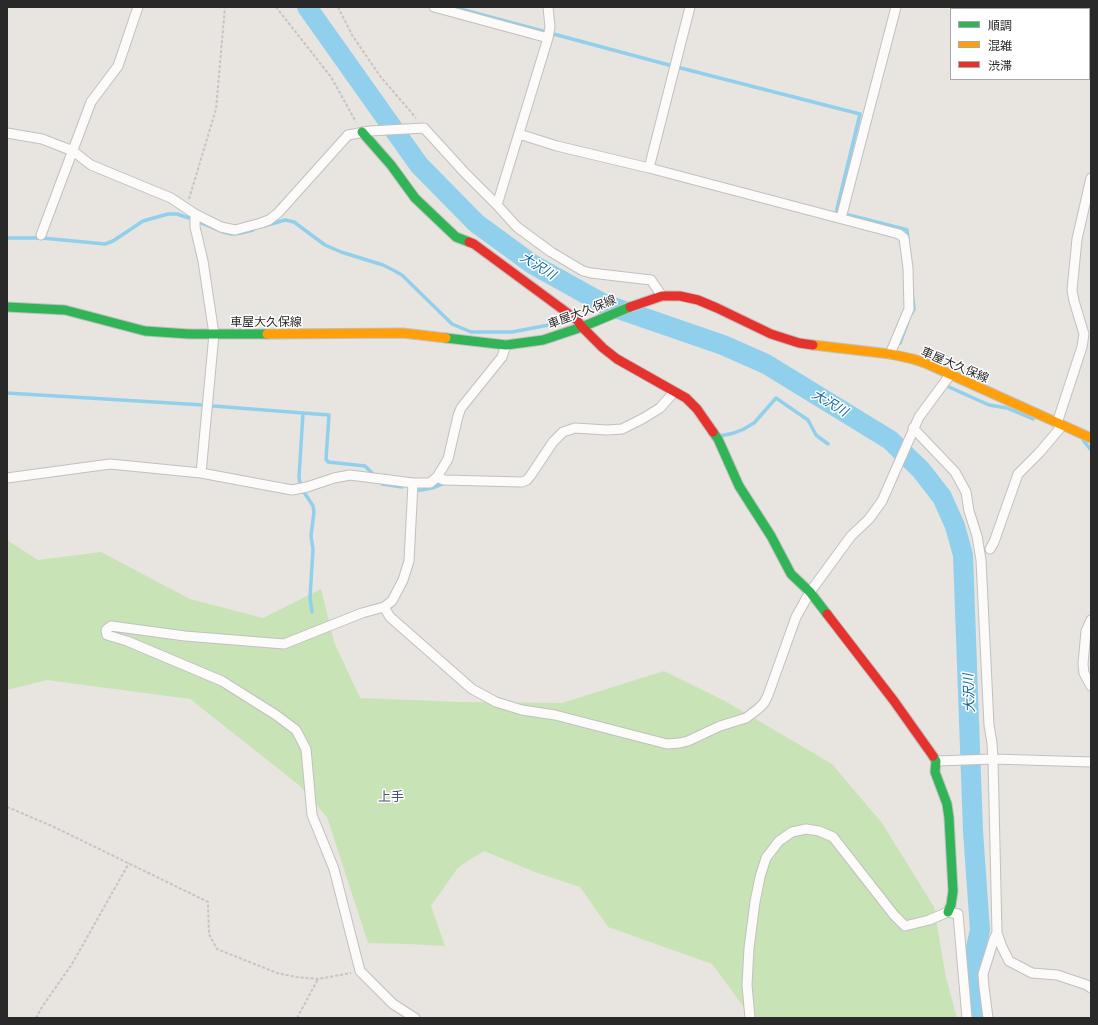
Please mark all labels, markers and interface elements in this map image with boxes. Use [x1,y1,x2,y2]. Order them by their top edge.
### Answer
legend [950,8,1090,80]
text: 順調 [988,18,1012,32]
text: 混雑 [988,38,1012,52]
text: 渋滞 [988,58,1012,72]
water label: 大沢川 [517,249,559,283]
street label: 車屋大久保線 [546,292,618,332]
street label: 車屋大久保線 [230,315,302,329]
street label: 車屋大久保線 [919,344,991,386]
water label: 大沢川 [809,386,851,420]
water label: 大沢川 [960,673,978,713]
district label: 上手 [378,789,404,805]

